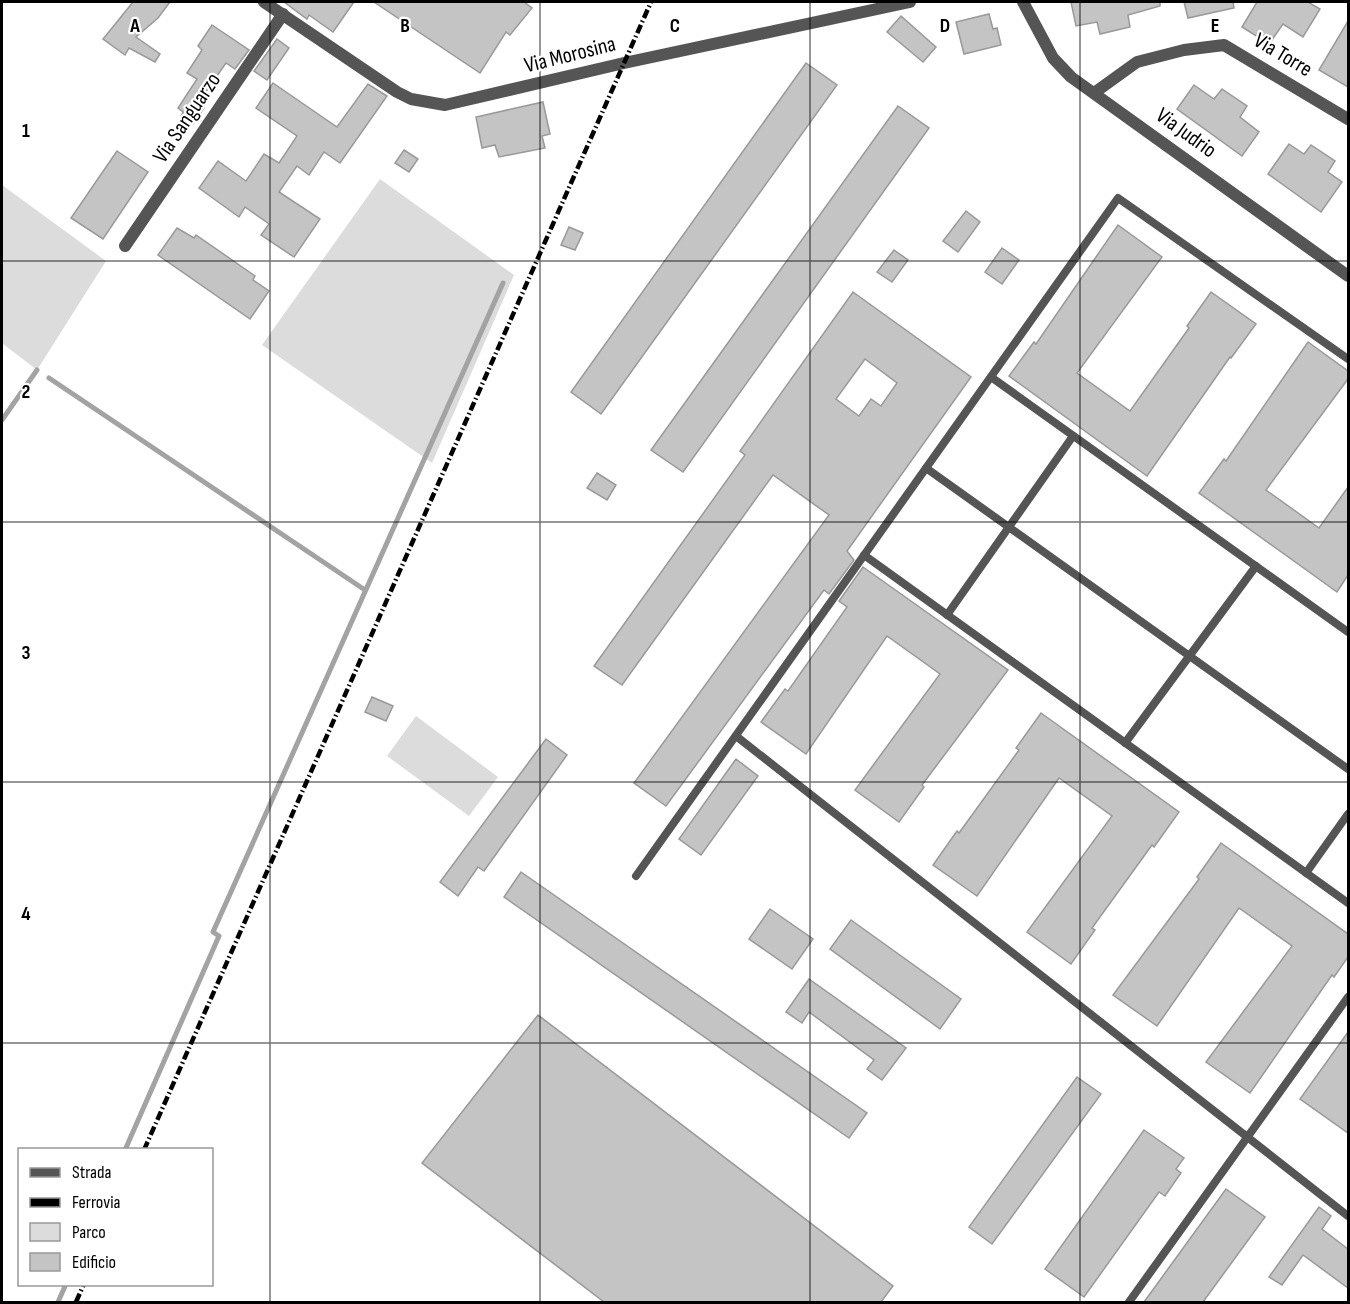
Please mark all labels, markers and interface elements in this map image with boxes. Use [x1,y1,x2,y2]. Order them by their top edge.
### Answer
text: A [129,14,140,38]
text: B [400,14,410,38]
text: C [670,14,680,38]
text: D [940,14,950,38]
text: E [1211,14,1219,38]
street label: Via Torre [1249,27,1317,83]
street label: Via Morosina [522,31,618,79]
street label: Via Sanguarzo [147,68,227,168]
street label: Via Judrio [1150,102,1222,164]
text: 1 [22,119,30,143]
text: 2 [22,380,30,404]
text: 3 [22,641,31,665]
text: 4 [21,902,31,926]
legend [18,1148,213,1286]
text: Strada [72,1162,112,1183]
text: Ferrovia [72,1192,120,1213]
text: Parco [72,1222,106,1243]
text: Edificio [72,1252,116,1273]

